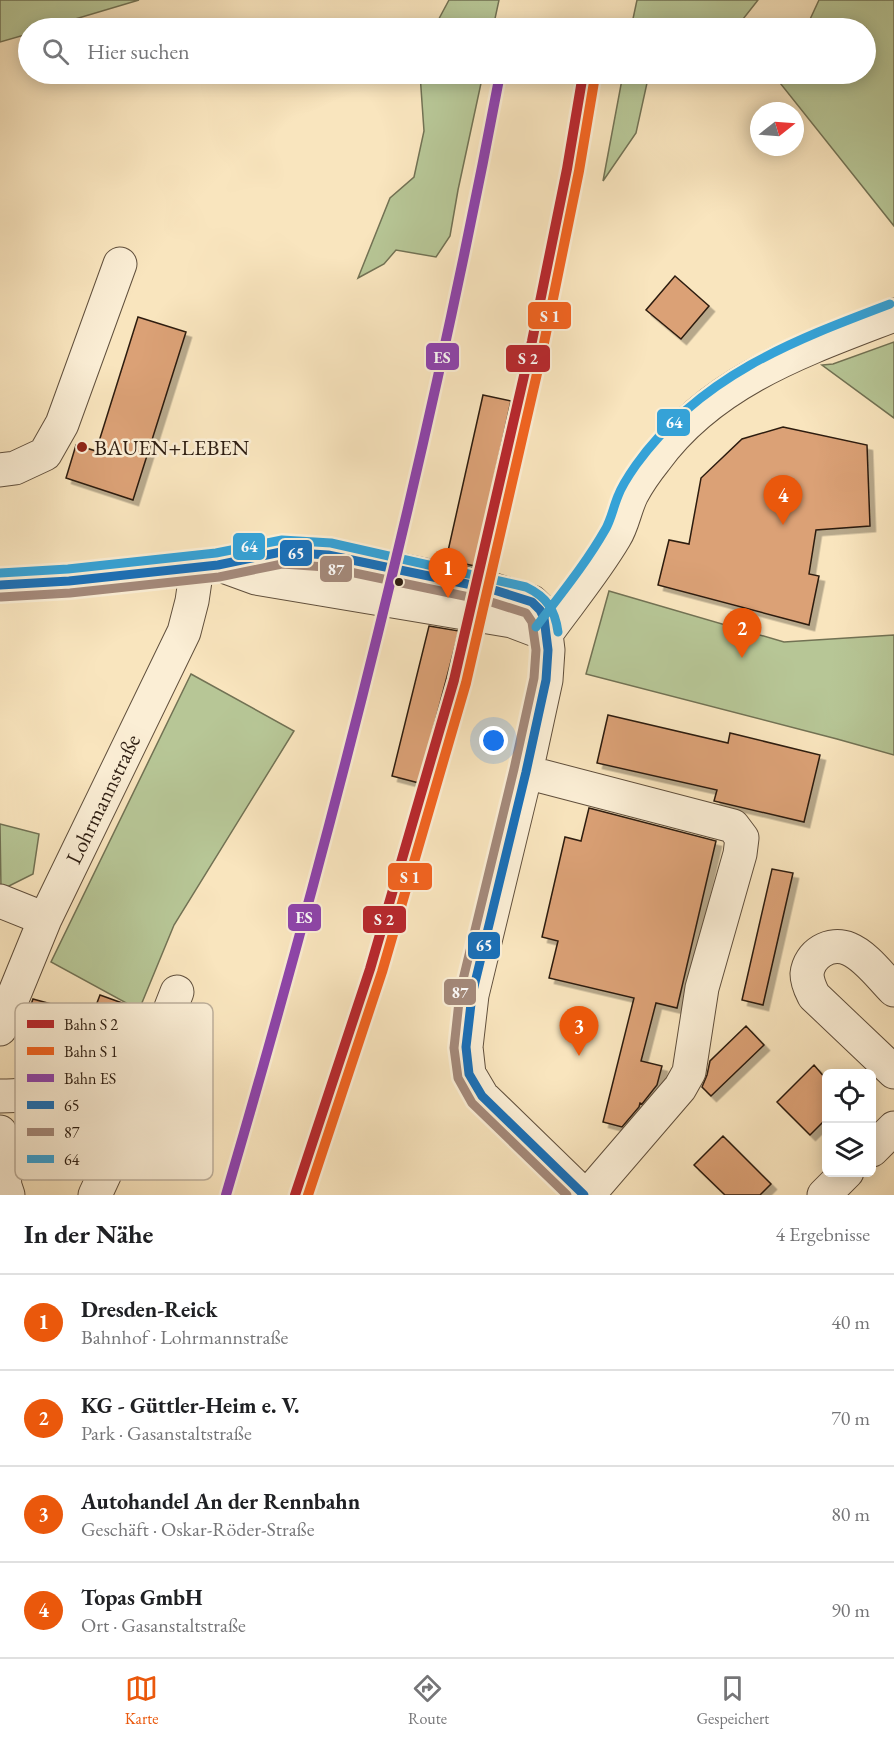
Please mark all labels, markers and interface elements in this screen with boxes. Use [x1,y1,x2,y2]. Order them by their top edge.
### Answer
search box [18,18,876,84]
icon: search [39,35,72,68]
text: Hier suchen [87,37,190,66]
north arrow [750,102,804,156]
line badge: S 1 [527,301,572,330]
text: S 1 [540,306,560,327]
line badge: ES [425,342,460,371]
line badge: S 2 [505,344,551,373]
text: ES [433,347,451,368]
text: S 2 [518,348,539,369]
line badge: 64 [656,408,691,437]
text: 64 [666,412,683,433]
place label: BAUEN+LEBEN [94,433,250,462]
marker: BAUEN+LEBEN [75,440,89,454]
pin: 4 [764,476,802,525]
line badge: 64 [232,532,266,561]
text: 64 [241,536,258,557]
line badge: 65 [279,539,313,567]
text: 65 [288,543,304,564]
pin: 1 [428,548,468,598]
line badge: 87 [319,555,353,583]
text: 87 [328,559,345,580]
unlabelled marker [393,576,405,588]
pin: 2 [722,608,762,658]
your location [479,726,508,755]
street label: Lohrmannstraße [59,729,147,869]
line badge: S 1 [387,862,433,891]
text: S 1 [400,867,420,888]
line badge: ES [287,903,322,932]
line badge: S 2 [362,905,407,934]
text: ES [295,907,313,928]
text: S 2 [374,909,395,930]
line badge: 65 [467,931,501,960]
text: 65 [476,935,492,956]
line badge: 87 [443,978,477,1006]
text: 87 [452,982,469,1003]
legend [15,1003,213,1180]
pin: 3 [560,1006,598,1056]
text: Bahn S 2 [64,1014,118,1035]
text: Bahn S 1 [64,1041,118,1062]
text: Bahn ES [64,1068,116,1089]
map controls [822,1069,876,1177]
button: locate [822,1069,876,1123]
text: 65 [64,1095,79,1116]
text: 87 [64,1122,80,1143]
button: layers [822,1123,876,1177]
text: 64 [64,1149,80,1170]
text: In der Nähe [24,1217,153,1251]
text: 4 Ergebnisse [775,1221,870,1247]
text: Dresden-Reick [81,1295,217,1324]
text: 1 [38,1309,49,1335]
text: 40 m [831,1309,870,1335]
text: Bahnhof · Lohrmannstraße [81,1324,288,1350]
text: KG - Güttler-Heim e. V. [81,1391,299,1420]
text: 2 [38,1405,49,1431]
text: 70 m [831,1405,870,1431]
text: Park · Gasanstaltstraße [81,1420,252,1446]
text: Autohandel An der Rennbahn [81,1487,360,1516]
text: 3 [38,1501,49,1527]
text: 80 m [831,1501,870,1527]
text: Geschäft · Oskar-Röder-Straße [81,1516,315,1542]
text: Topas GmbH [81,1583,203,1612]
text: 4 [38,1597,49,1623]
text: 90 m [831,1597,870,1623]
text: Ort · Gasanstaltstraße [81,1612,246,1638]
tab: Karte [125,1672,159,1729]
tab: Route [408,1672,447,1729]
tab: Gespeichert [696,1672,769,1729]

